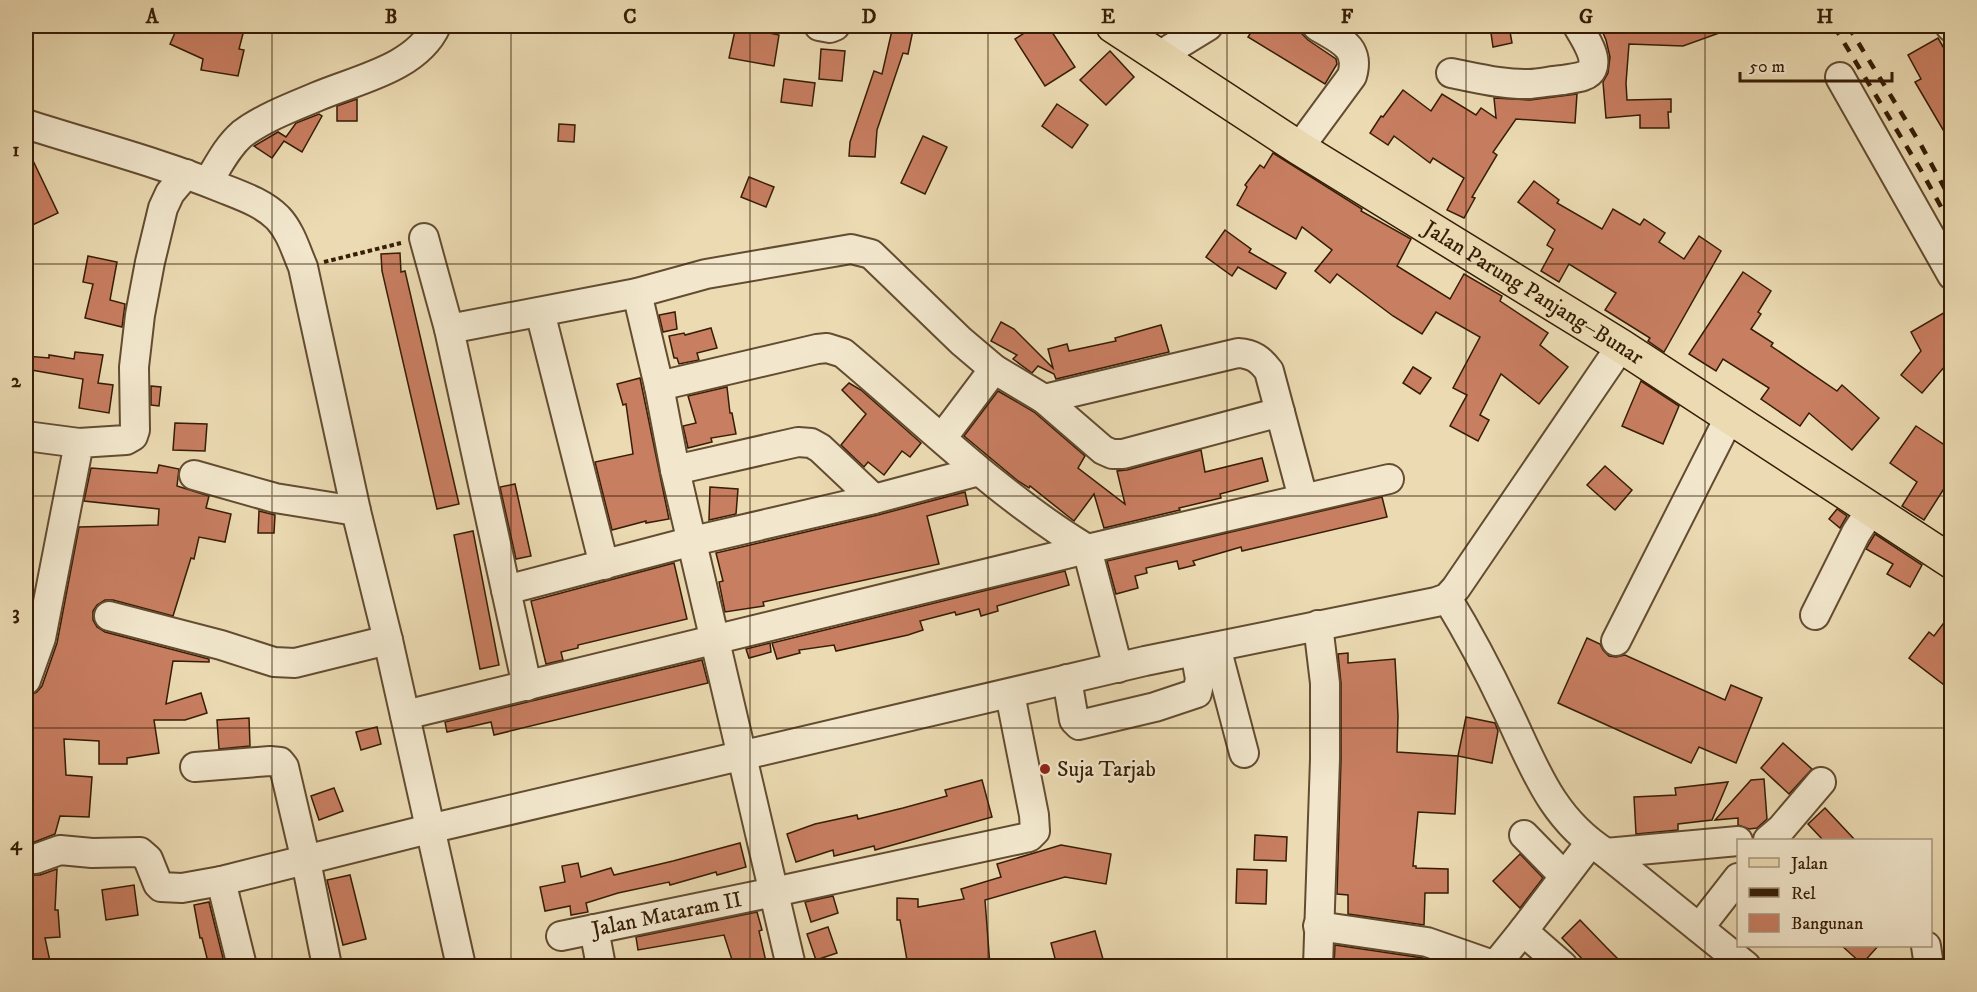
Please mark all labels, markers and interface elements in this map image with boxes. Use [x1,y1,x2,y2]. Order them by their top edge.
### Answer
text: A [145,5,160,30]
text: B [385,5,397,30]
text: C [623,5,637,30]
text: D [862,5,877,30]
text: E [1101,5,1115,30]
text: F [1341,5,1354,30]
text: G [1579,5,1593,30]
text: H [1817,5,1834,30]
scale bar [1740,45,1892,83]
text: 50 m [1749,56,1785,78]
text: 1 [12,138,20,163]
street label: Jalan Parung Panjang–Bunar [1417,213,1649,371]
text: 2 [11,369,22,394]
text: 3 [12,601,20,626]
place label: Suja Tarjab [1057,756,1156,783]
marker: Suja Tarjab [1038,762,1052,776]
text: 4 [10,832,23,857]
legend [1737,839,1932,947]
text: Jalan [1789,853,1829,875]
text: Rel [1791,883,1816,905]
street label: Jalan Mataram II [587,885,744,943]
text: Bangunan [1791,913,1864,935]

